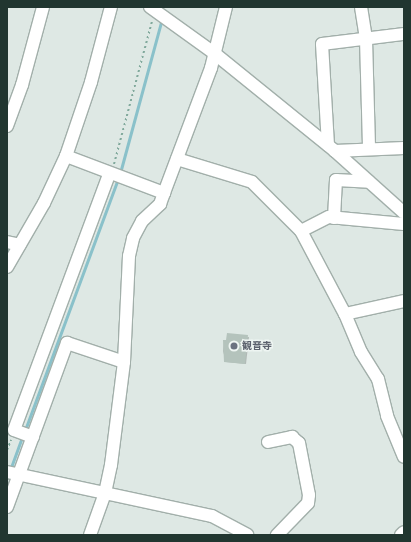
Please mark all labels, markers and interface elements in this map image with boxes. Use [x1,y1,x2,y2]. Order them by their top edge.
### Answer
place label: 観音寺 [242,340,272,352]
marker: 観音寺 [229,341,239,351]

